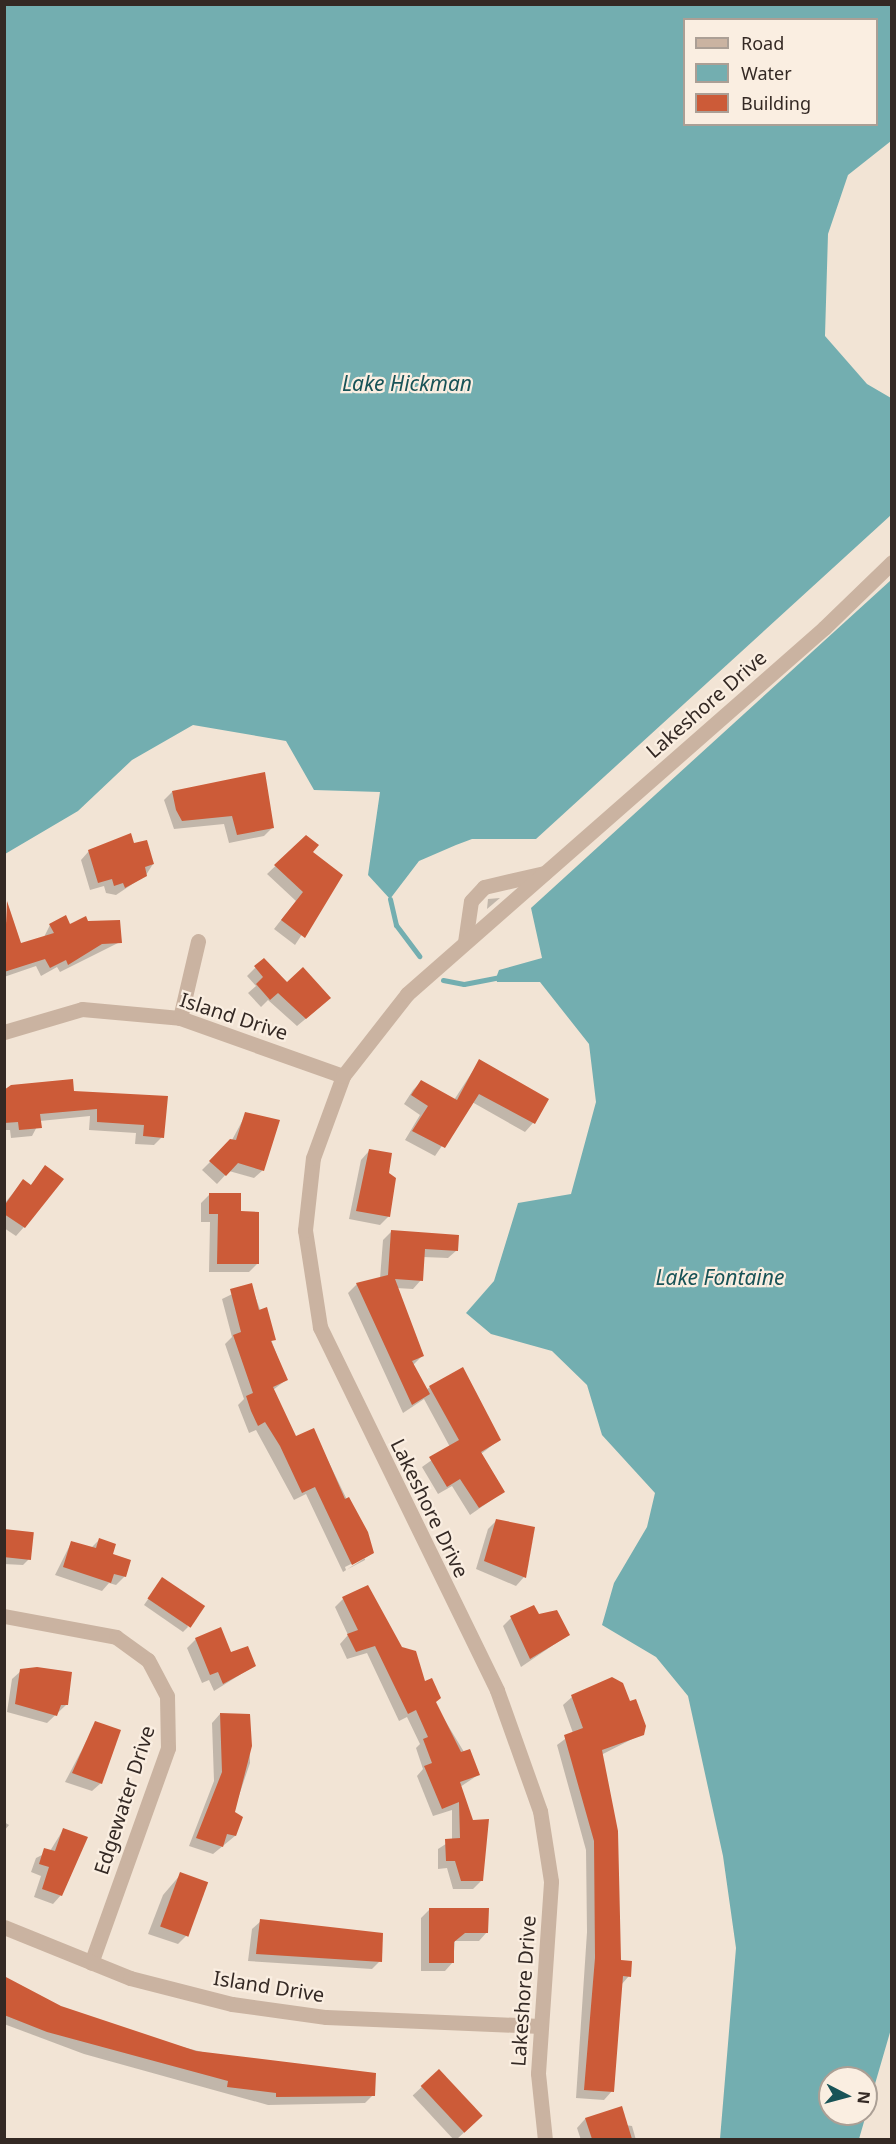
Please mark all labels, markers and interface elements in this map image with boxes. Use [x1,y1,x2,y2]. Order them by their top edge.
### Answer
legend [683,18,878,126]
text: Road [741,31,784,55]
text: Water [741,61,792,85]
text: Building [741,91,811,115]
water label: Lake Hickman [342,370,472,396]
street label: Lakeshore Drive [641,645,771,763]
street label: Island Drive [177,987,291,1045]
water label: Lake Fontaine [656,1264,784,1290]
street label: Lakeshore Drive [386,1435,474,1581]
street label: Edgewater Drive [89,1723,159,1877]
street label: Lakeshore Drive [506,1915,540,2067]
street label: Island Drive [212,1965,326,2007]
north arrow [818,2066,878,2126]
text: N [852,2090,876,2105]

